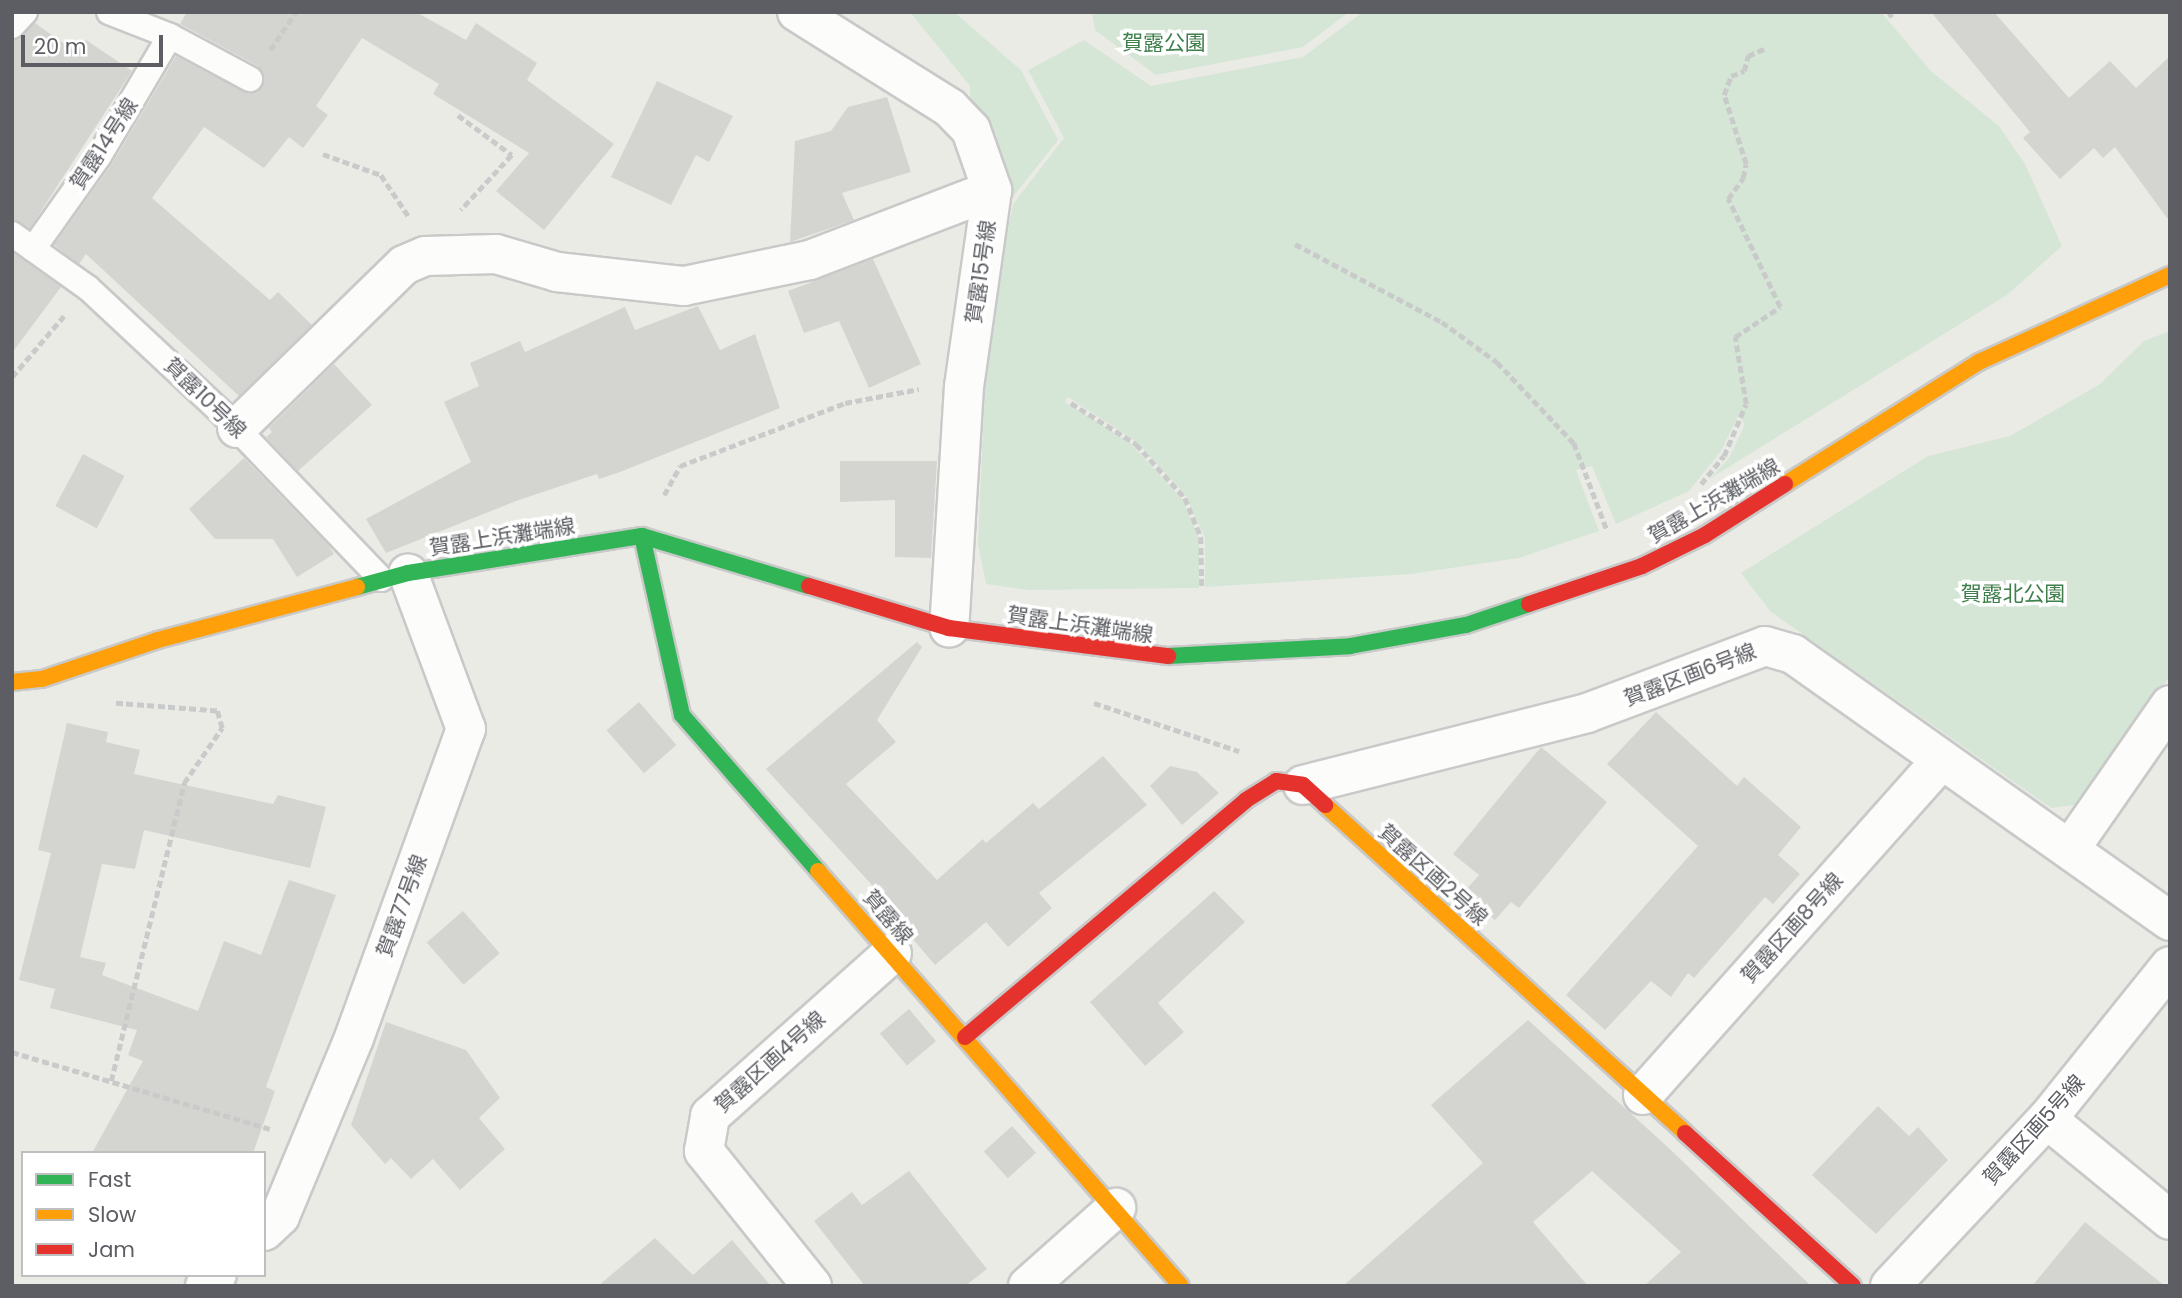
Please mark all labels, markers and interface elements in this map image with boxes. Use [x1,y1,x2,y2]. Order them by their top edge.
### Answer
scale bar [24,21,166,65]
park label: 賀露公園 [1122,30,1206,56]
text: 20 m [34,32,87,61]
street label: 賀露14号線 [65,94,143,194]
street label: 賀露15号線 [961,219,1001,325]
street label: 賀露10号線 [159,353,251,443]
street label: 賀露上浜灘端線 [1644,453,1784,549]
street label: 賀露上浜灘端線 [427,513,577,561]
park label: 賀露北公園 [1961,581,2065,607]
street label: 賀露上浜灘端線 [1005,602,1155,648]
street label: 賀露区画6号線 [1620,638,1760,712]
street label: 賀露区画2号線 [1373,819,1493,931]
street label: 賀露77号線 [372,851,432,961]
street label: 賀露区画8号線 [1736,868,1848,988]
street label: 賀露線 [858,885,918,949]
street label: 賀露区画4号線 [710,1006,830,1118]
street label: 賀露区画5号線 [1978,1070,2090,1190]
legend [21,1151,266,1277]
text: Fast [88,1165,131,1194]
text: Slow [88,1200,136,1229]
text: Jam [88,1235,135,1264]

